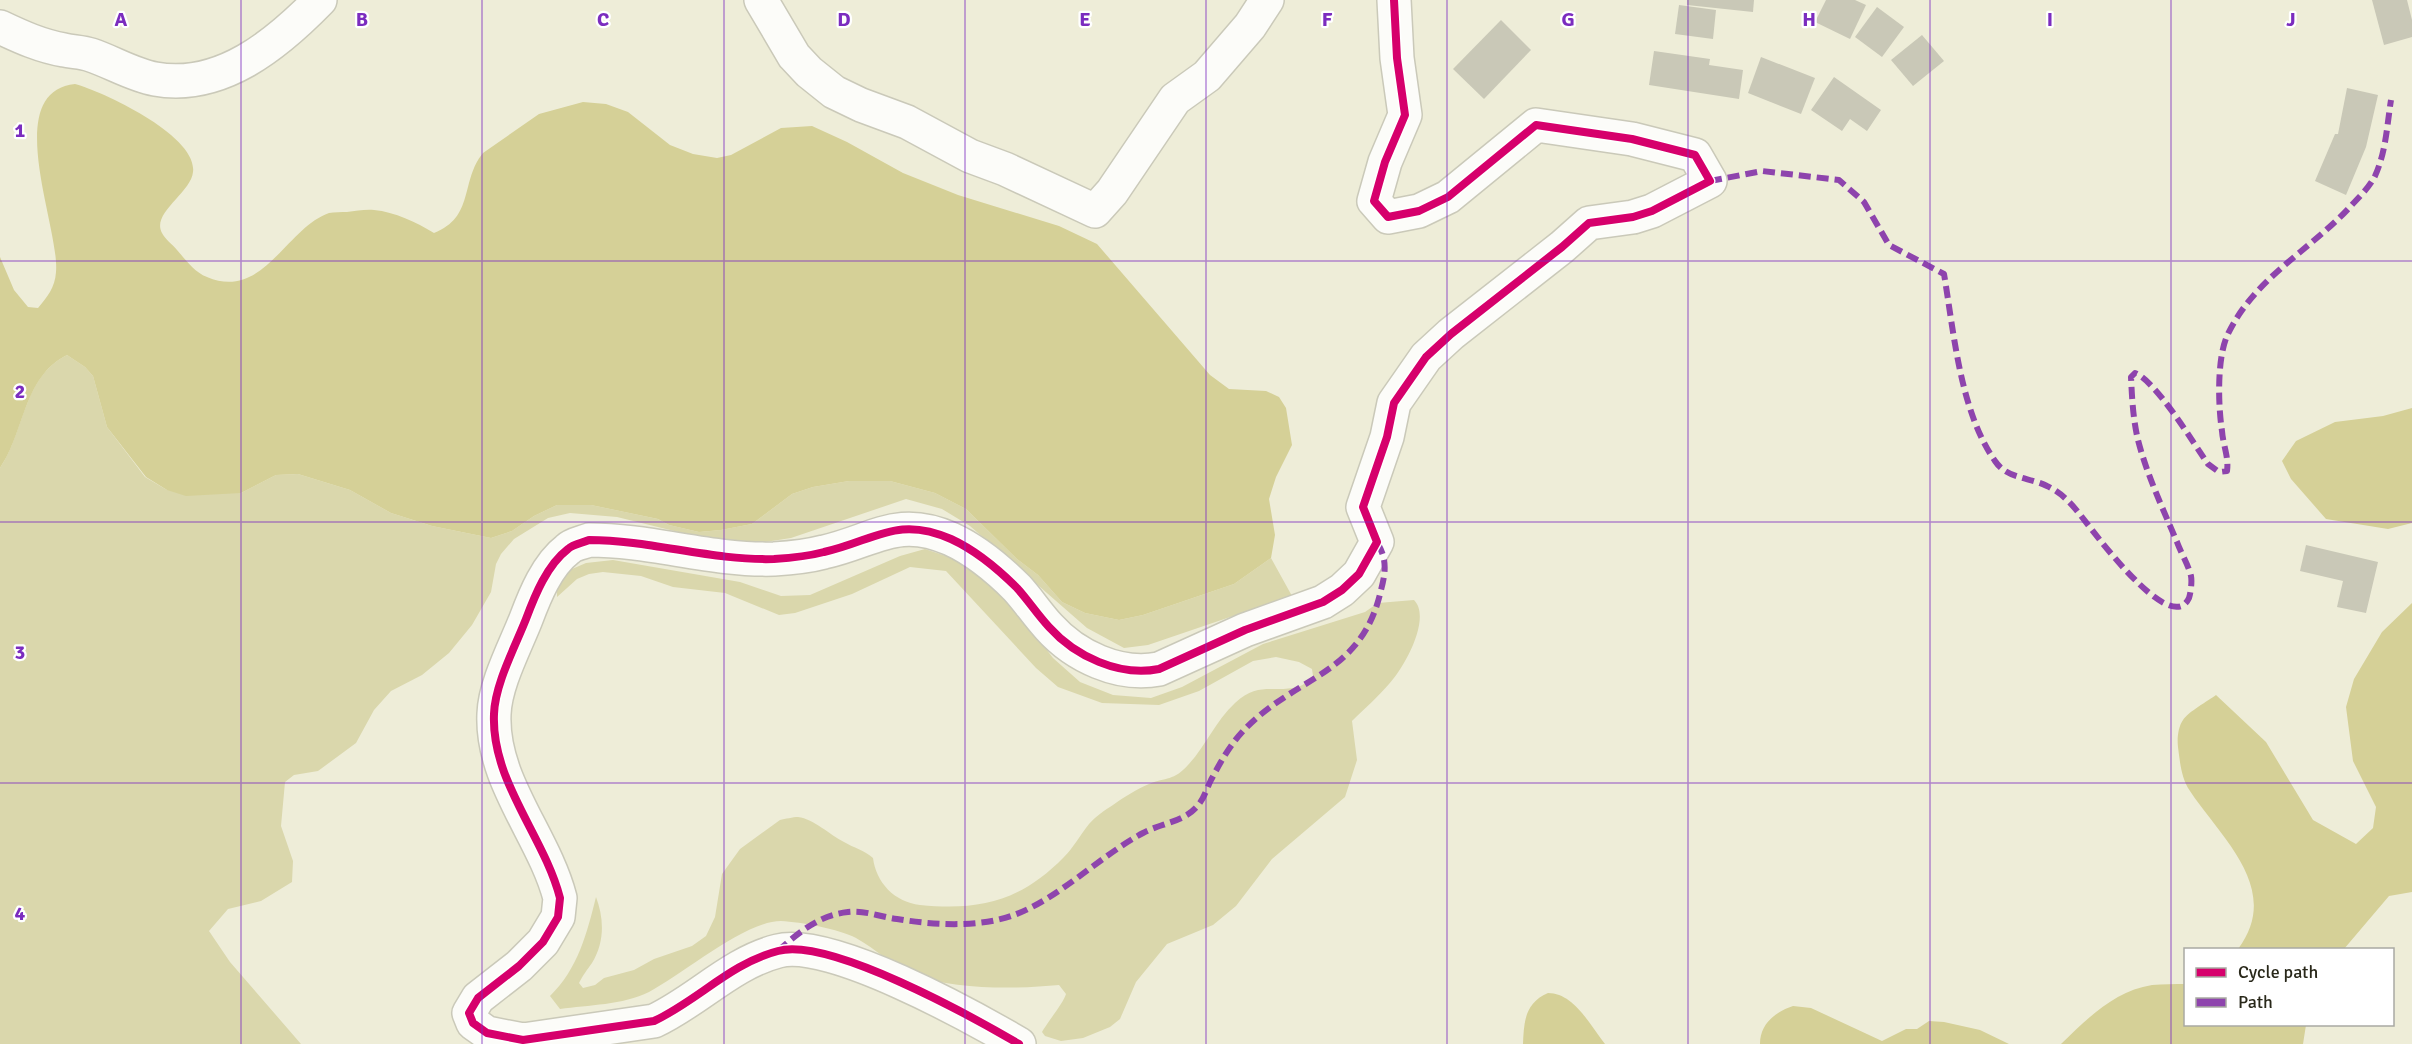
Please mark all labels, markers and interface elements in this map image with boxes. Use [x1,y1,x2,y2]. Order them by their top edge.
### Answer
text: A [115,7,128,32]
text: B [356,7,368,32]
text: C [597,7,609,32]
text: D [837,7,851,32]
text: E [1079,7,1091,32]
text: F [1322,7,1333,32]
text: G [1561,7,1575,32]
text: H [1802,7,1816,32]
text: I [2047,7,2053,32]
text: J [2286,7,2296,32]
text: 1 [15,118,26,143]
text: 2 [15,379,25,404]
text: 3 [15,640,25,665]
text: 4 [15,901,26,926]
legend [2184,948,2394,1026]
text: Cycle path [2238,961,2318,983]
text: Path [2238,991,2273,1013]

